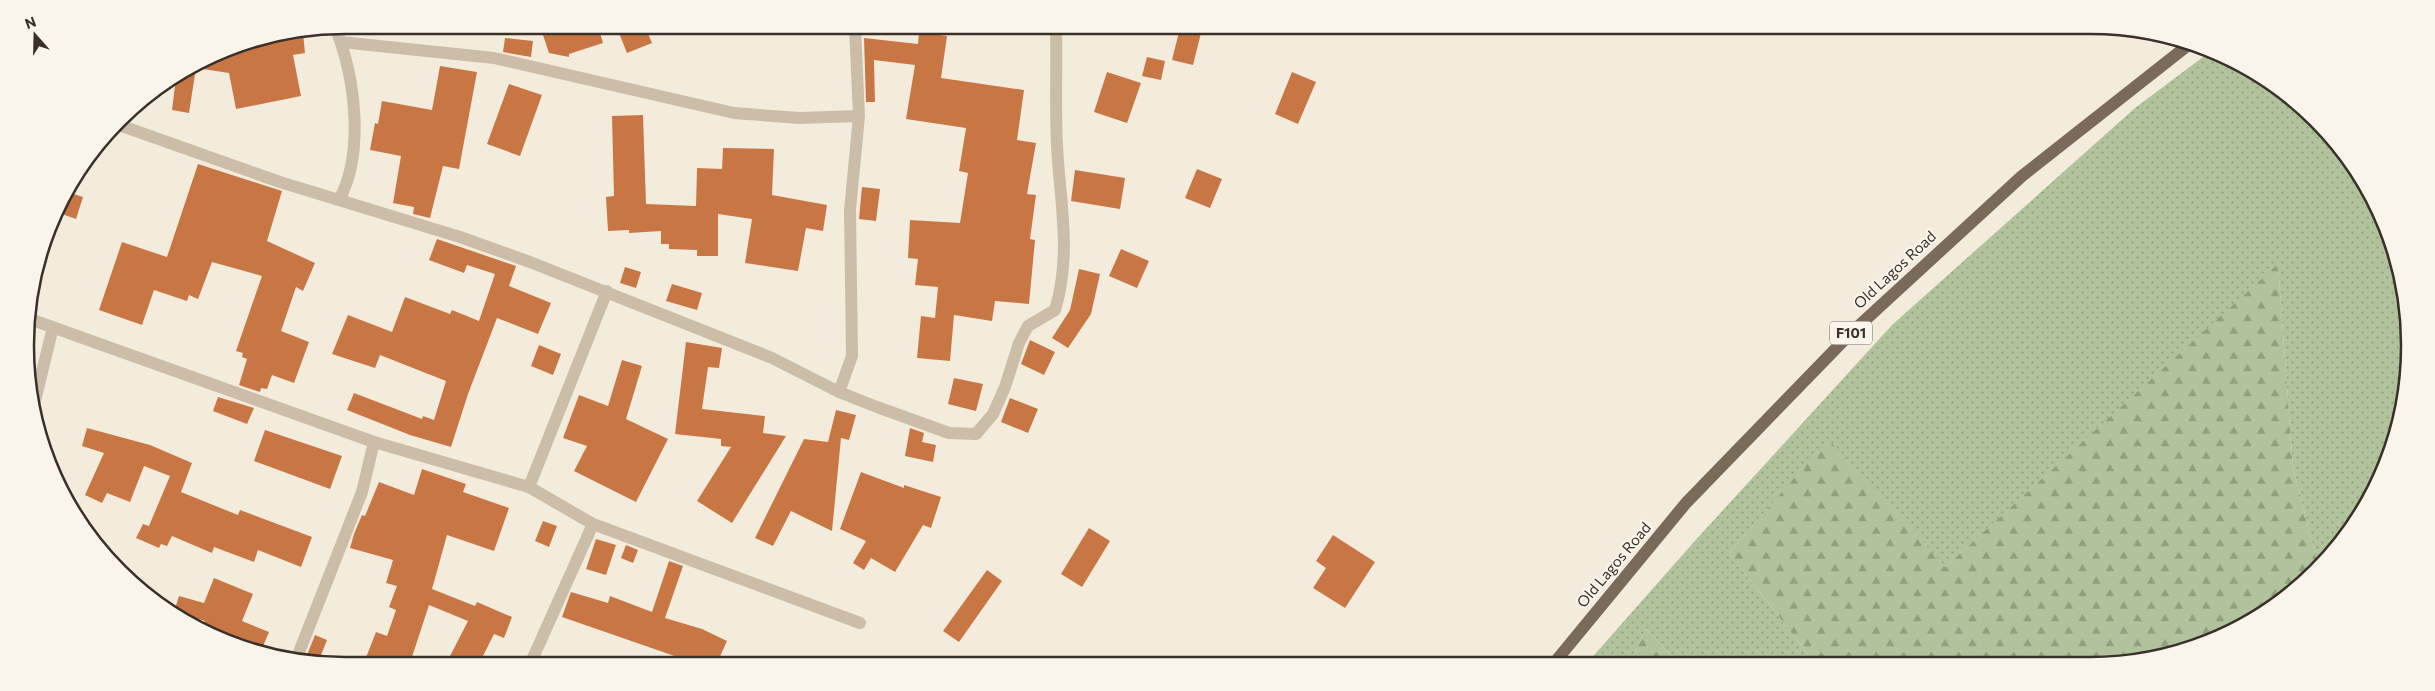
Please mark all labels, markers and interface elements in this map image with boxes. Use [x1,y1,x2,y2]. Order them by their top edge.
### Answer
north arrow [10,10,60,60]
text: N [23,13,38,32]
street label: Old Lagos Road [1850,227,1939,312]
road number: F101 [1830,322,1872,344]
street label: Old Lagos Road [1572,518,1654,611]

